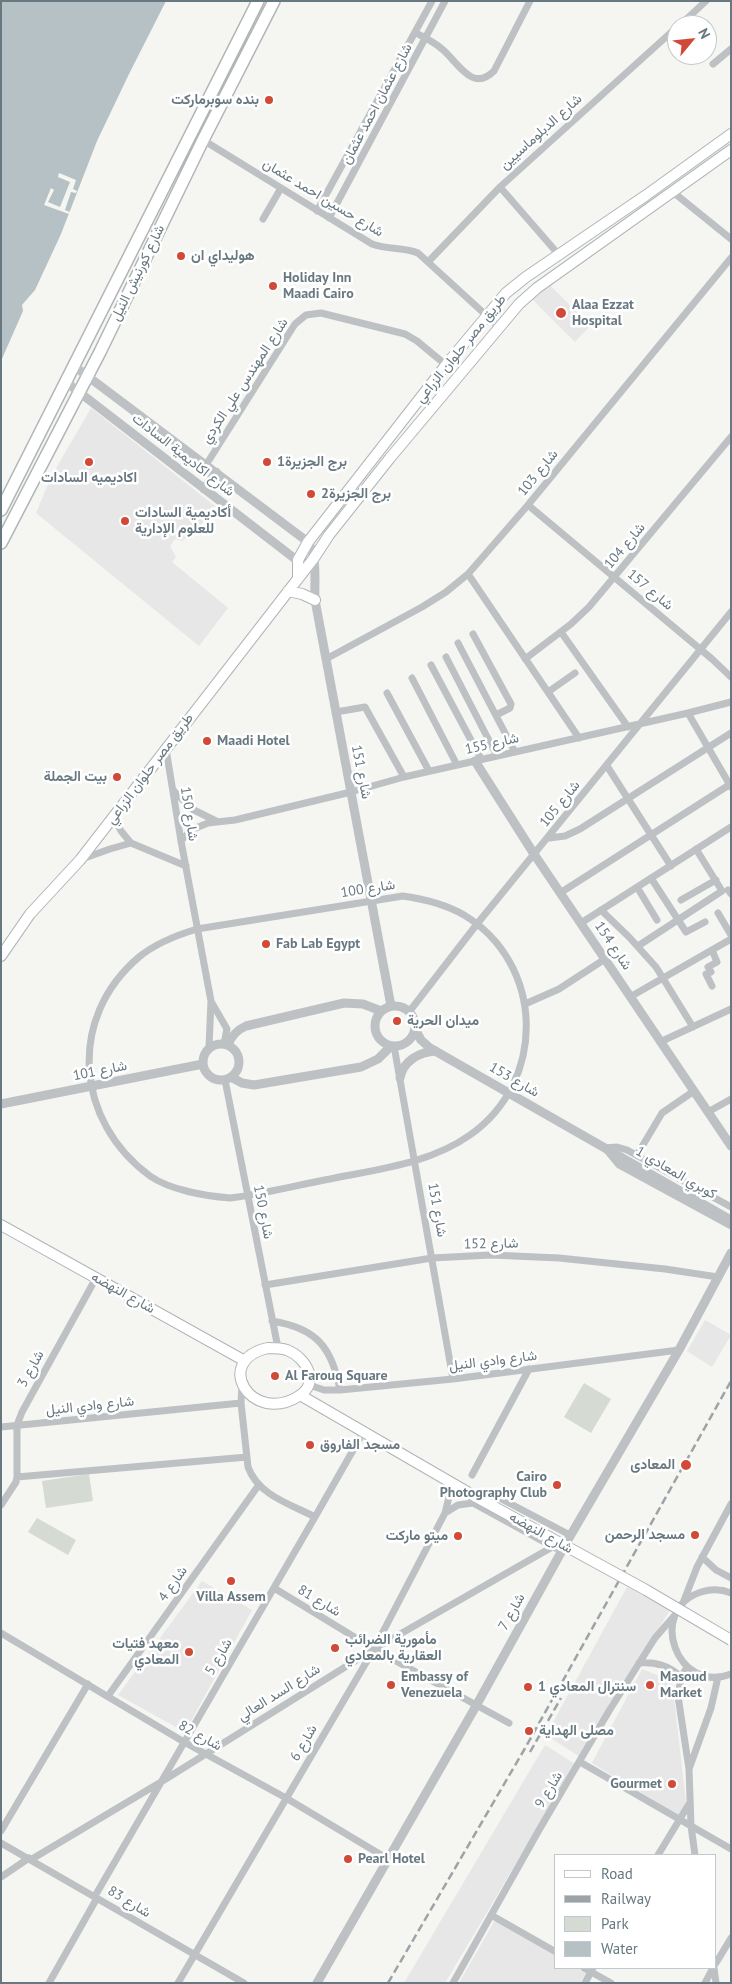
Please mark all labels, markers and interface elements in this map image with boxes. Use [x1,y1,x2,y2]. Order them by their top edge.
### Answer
north arrow [667,15,717,65]
text: N [694,25,714,42]
street label: شارع عثمان احمد عثمان [338,41,416,167]
street label: شارع الدبلوماسيين [496,91,586,173]
place label: بنده سوبرماركت [171,92,259,108]
marker: بنده سوبرماركت [263,94,275,106]
street label: شارع حسين احمد عثمان [260,155,386,241]
street label: شارع كورنيش النيل [107,222,169,324]
place label: هوليداي ان [191,248,255,264]
marker: هوليداي ان [175,250,187,262]
place label: Holiday Inn Maadi Cairo [283,270,354,302]
marker: Holiday Inn Maadi Cairo [267,280,279,292]
street label: طريق مصر حلوان الزراعي [412,291,510,407]
place label: Alaa Ezzat Hospital [572,297,634,330]
marker: Alaa Ezzat Hospital [554,306,568,320]
street label: شارع المهندس علي الكردي [198,315,292,447]
street label: شارع اكاديمية السادات [129,410,237,500]
street label: شارع 103 [514,446,562,500]
place label: برج الجزيرة1 [277,454,347,470]
marker: اكاديميه السادات [83,456,95,468]
marker: برج الجزيرة1 [261,456,273,468]
place label: اكاديميه السادات [41,470,137,486]
place label: برج الجزيرة2 [321,486,391,502]
marker: برج الجزيرة2 [305,488,317,500]
place label: أكاديمية السادات للعلوم الإدارية [135,505,231,538]
marker: أكاديمية السادات للعلوم الإدارية [119,515,131,527]
street label: شارع 104 [601,520,649,572]
street label: شارع 157 [624,566,676,614]
street label: طريق مصر حلوان الزراعي [103,710,197,828]
street label: شارع 155 [463,730,521,758]
place label: Maadi Hotel [217,733,290,749]
marker: Maadi Hotel [201,735,213,747]
street label: شارع 151 [348,744,374,800]
place label: بيت الجملة [44,769,107,785]
marker: بيت الجملة [111,771,123,783]
street label: شارع 105 [536,777,584,831]
street label: شارع 150 [176,786,202,842]
street label: شارع 100 [340,876,396,902]
street label: شارع 154 [591,919,635,973]
place label: Fab Lab Egypt [276,936,360,952]
marker: Fab Lab Egypt [260,938,272,950]
place label: ميدان الحرية [407,1013,479,1029]
marker: ميدان الحرية [391,1015,403,1027]
street label: شارع 101 [72,1058,128,1084]
street label: شارع 153 [486,1059,542,1101]
street label: كوبري المعادي 1 [633,1143,719,1203]
street label: شارع 151 [424,1182,450,1238]
street label: شارع 150 [250,1184,276,1240]
street label: شارع 152 [463,1235,519,1253]
street label: شارع النهضه [88,1269,158,1317]
street label: شارع وادي النيل [448,1347,538,1375]
street label: شارع 3 [14,1348,48,1390]
place label: Al Farouq Square [285,1368,388,1384]
marker: Al Farouq Square [269,1370,281,1382]
street label: شارع وادي النيل [45,1393,135,1419]
place label: مسجد الفاروق [320,1437,400,1453]
marker: مسجد الفاروق [304,1439,316,1451]
place label: المعادى [630,1457,675,1473]
marker: المعادى [679,1458,693,1472]
place label: Cairo Photography Club [440,1469,547,1501]
marker: Cairo Photography Club [551,1479,563,1491]
street label: شارع النهضه [506,1509,576,1557]
place label: مسجد الرحمن [605,1527,685,1543]
place label: ميتو ماركت [386,1528,448,1544]
marker: مسجد الرحمن [689,1529,701,1541]
marker: ميتو ماركت [452,1530,464,1542]
street label: شارع 4 [155,1563,191,1605]
marker: Villa Assem [225,1575,237,1587]
street label: شارع 81 [294,1582,344,1620]
place label: Villa Assem [196,1589,266,1605]
street label: شارع 7 [495,1591,529,1633]
place label: مأمورية الضرائب العقارية بالمعادي [345,1632,442,1664]
place label: معهد فتيات المعادي [112,1636,179,1668]
street label: شارع 5 [202,1636,236,1678]
marker: مأمورية الضرائب العقارية بالمعادي [329,1642,341,1654]
marker: معهد فتيات المعادي [183,1646,195,1658]
street label: شارع السد العالي [235,1661,323,1725]
place label: Embassy of Venezuela [401,1669,468,1701]
place label: Masoud Market [660,1669,707,1701]
marker: Embassy of Venezuela [385,1679,397,1691]
place label: سنترال المعادي 1 [538,1679,636,1695]
marker: Masoud Market [644,1679,656,1691]
marker: سنترال المعادي 1 [522,1681,534,1693]
street label: شارع 82 [175,1717,225,1755]
street label: شارع 6 [287,1722,321,1764]
place label: مصلى الهداية [539,1723,614,1739]
marker: مصلى الهداية [523,1725,535,1737]
street label: شارع 9 [532,1769,566,1811]
place label: Gourmet [610,1776,662,1792]
marker: Gourmet [666,1778,678,1790]
place label: Pearl Hotel [358,1851,425,1867]
marker: Pearl Hotel [342,1853,354,1865]
legend [554,1854,717,1969]
text: Road [601,1864,633,1883]
street label: شارع 83 [104,1883,154,1921]
text: Railway [601,1889,651,1908]
text: Park [601,1914,629,1933]
text: Water [601,1939,638,1958]

